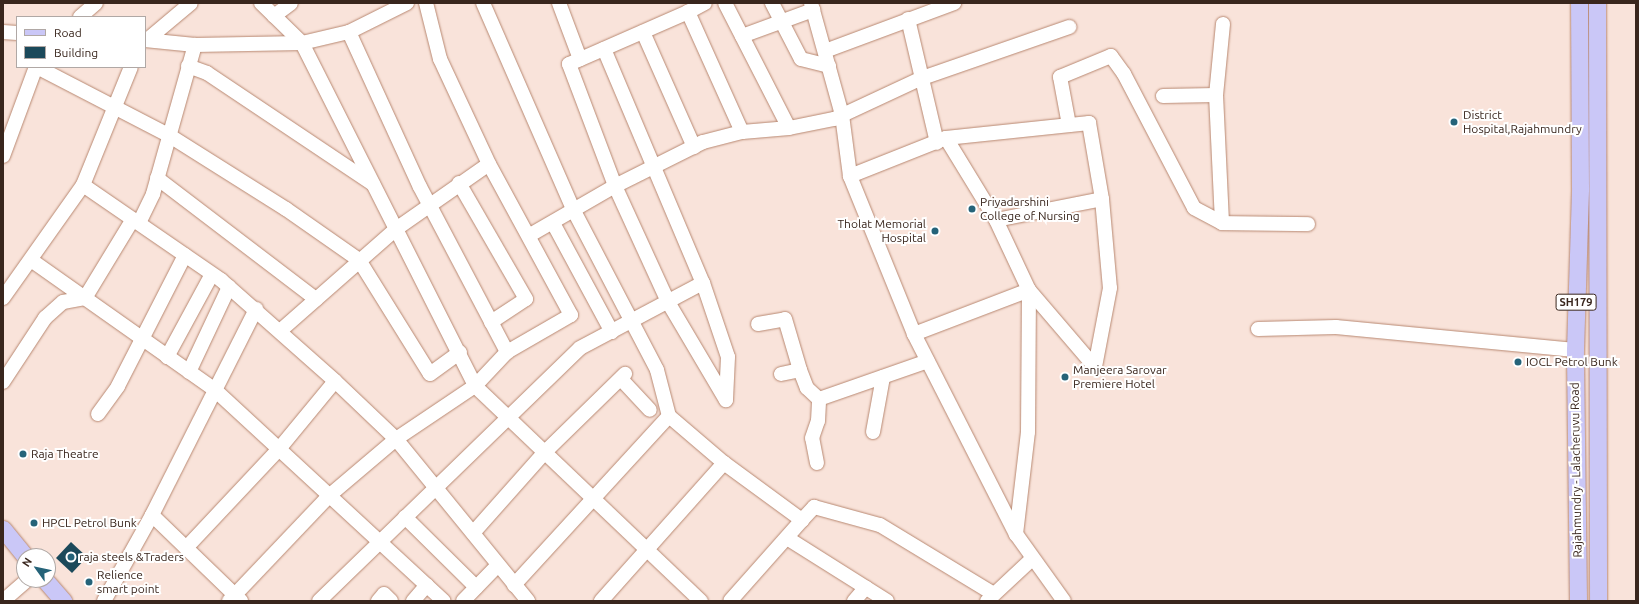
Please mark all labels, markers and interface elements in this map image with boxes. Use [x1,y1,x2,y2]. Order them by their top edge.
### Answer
legend [16,16,146,68]
text: Road [54,26,82,39]
text: Building [54,46,98,59]
place label: District Hospital,Rajahmundry [1463,108,1582,136]
marker: District Hospital,Rajahmundry [1448,116,1460,128]
place label: Priyadarshini College of Nursing [980,195,1080,223]
marker: Priyadarshini College of Nursing [967,204,977,214]
place label: Tholat Memorial Hospital [837,217,926,245]
marker: Tholat Memorial Hospital [929,225,941,237]
road number: SH179 [1555,293,1597,311]
place label: IOCL Petrol Bunk [1526,355,1618,369]
marker: IOCL Petrol Bunk [1513,357,1523,367]
place label: Manjeera Sarovar Premiere Hotel [1073,363,1167,391]
marker: Manjeera Sarovar Premiere Hotel [1060,372,1070,382]
street label: Rajahmundry - Lalacheruvu Road [1567,382,1585,558]
place label: Raja Theatre [31,447,99,461]
marker: Raja Theatre [18,449,28,459]
place label: HPCL Petrol Bunk [42,516,137,530]
marker: HPCL Petrol Bunk [29,518,39,528]
north arrow [16,548,56,588]
place label: raja steels &Traders [79,550,184,564]
marker: raja steels &Traders [66,552,76,562]
text: N [20,555,34,569]
place label: Relience smart point [97,568,159,596]
marker: Relience smart point [84,577,94,587]

